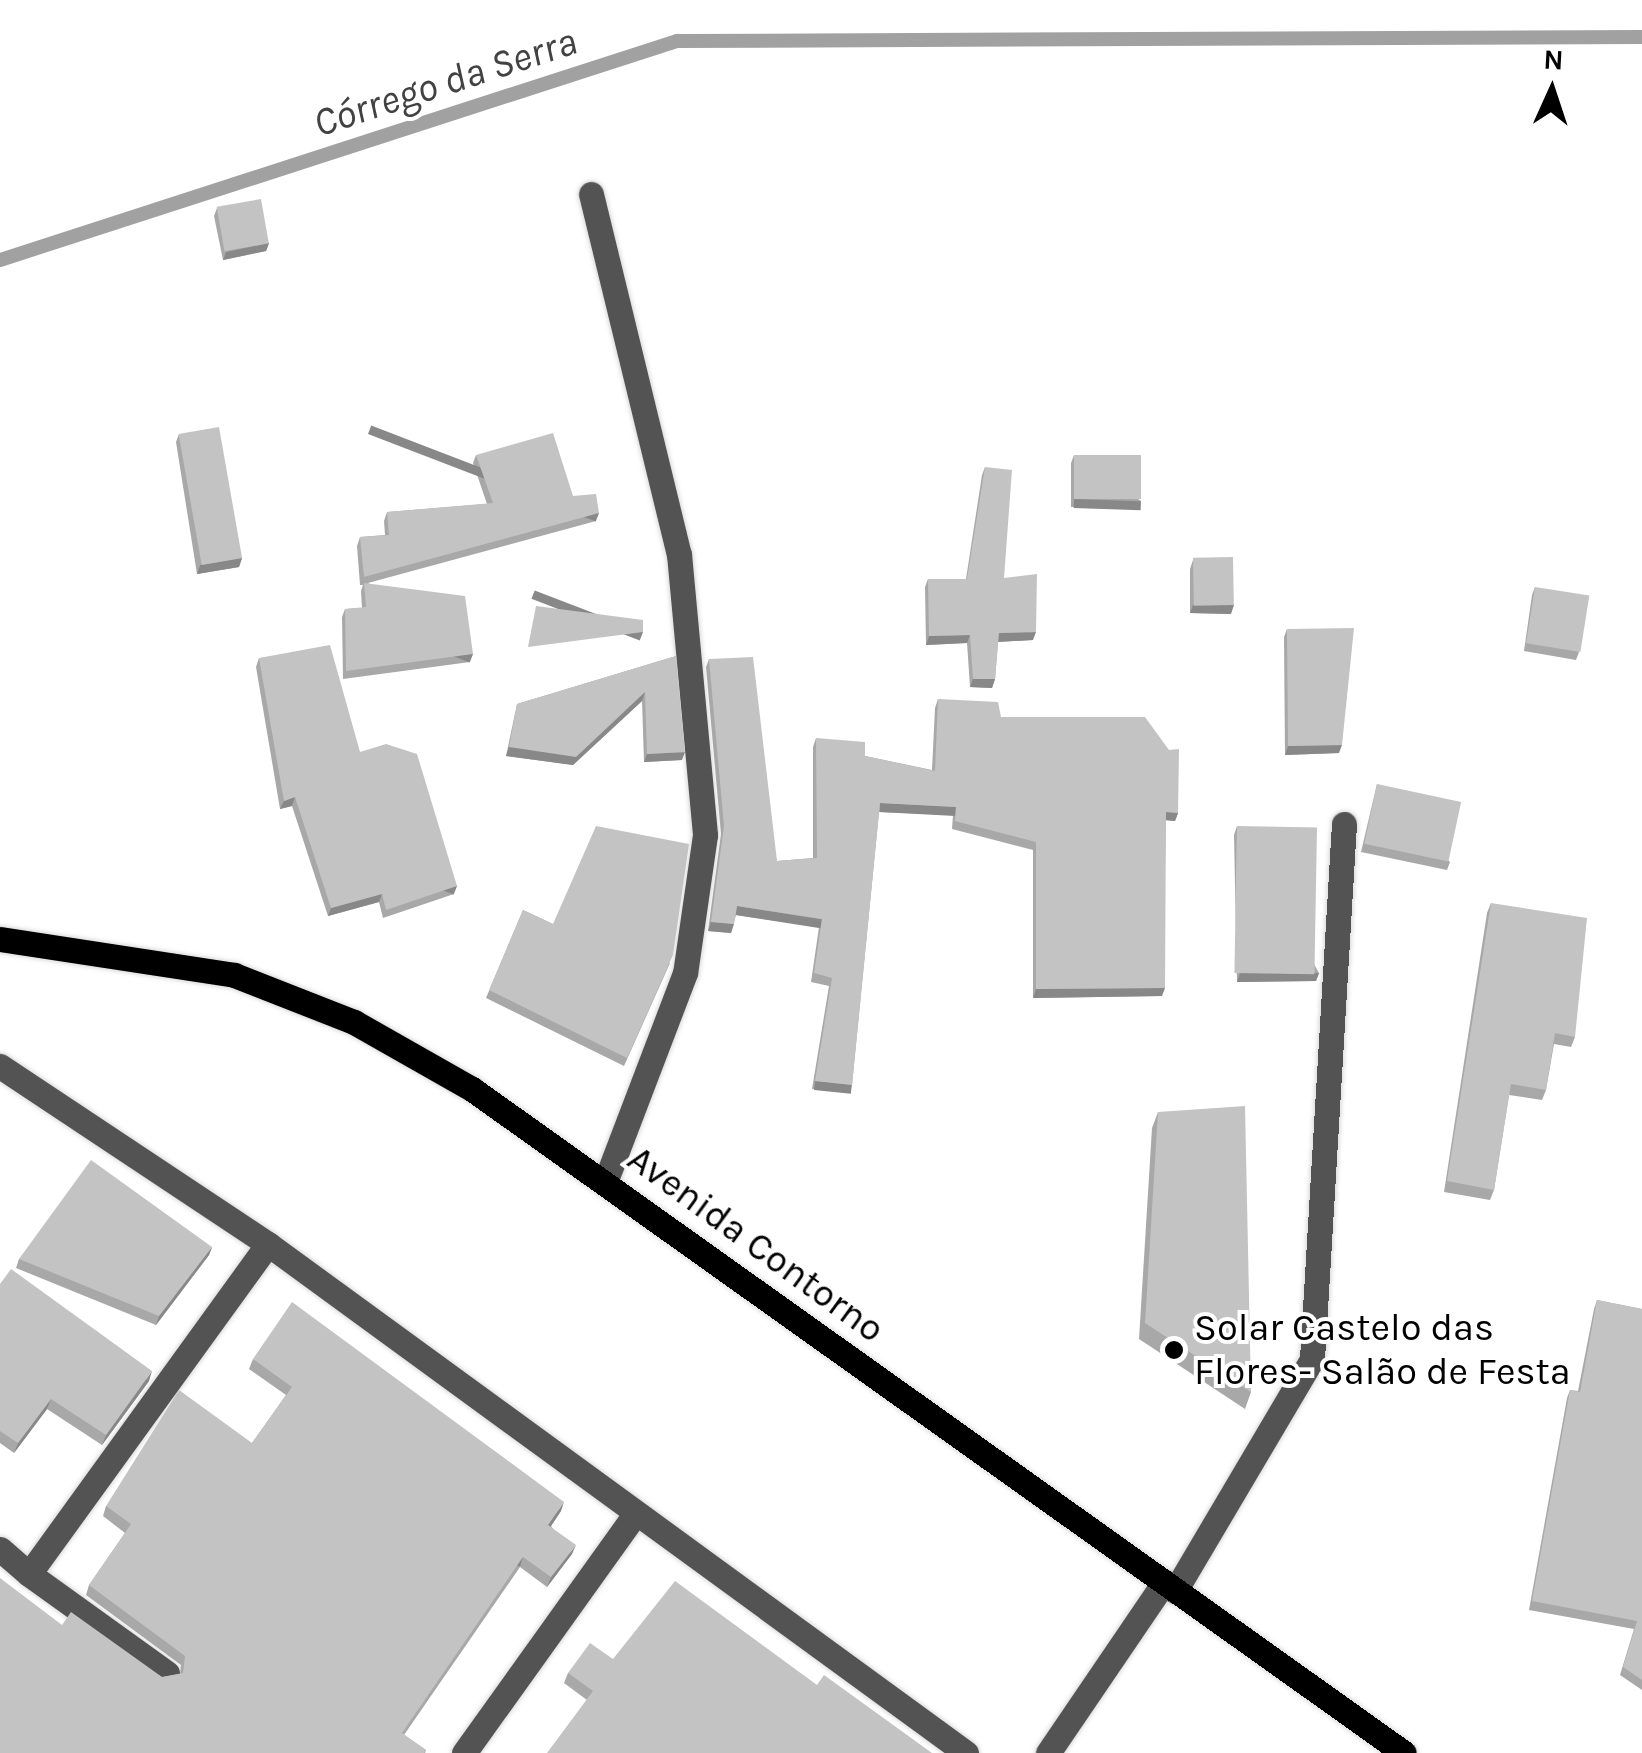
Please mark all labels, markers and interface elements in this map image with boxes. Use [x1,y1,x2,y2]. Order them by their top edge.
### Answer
water label: Córrego da Serra [307,17,583,147]
north arrow [1502,40,1602,140]
text: N [1543,43,1564,77]
street label: Avenida Contorno [619,1136,893,1352]
place label: Solar Castelo das Flores- Salão de Festa [1194,1305,1571,1395]
marker: Solar Castelo das Flores- Salão de Festa [1163,1339,1185,1361]

